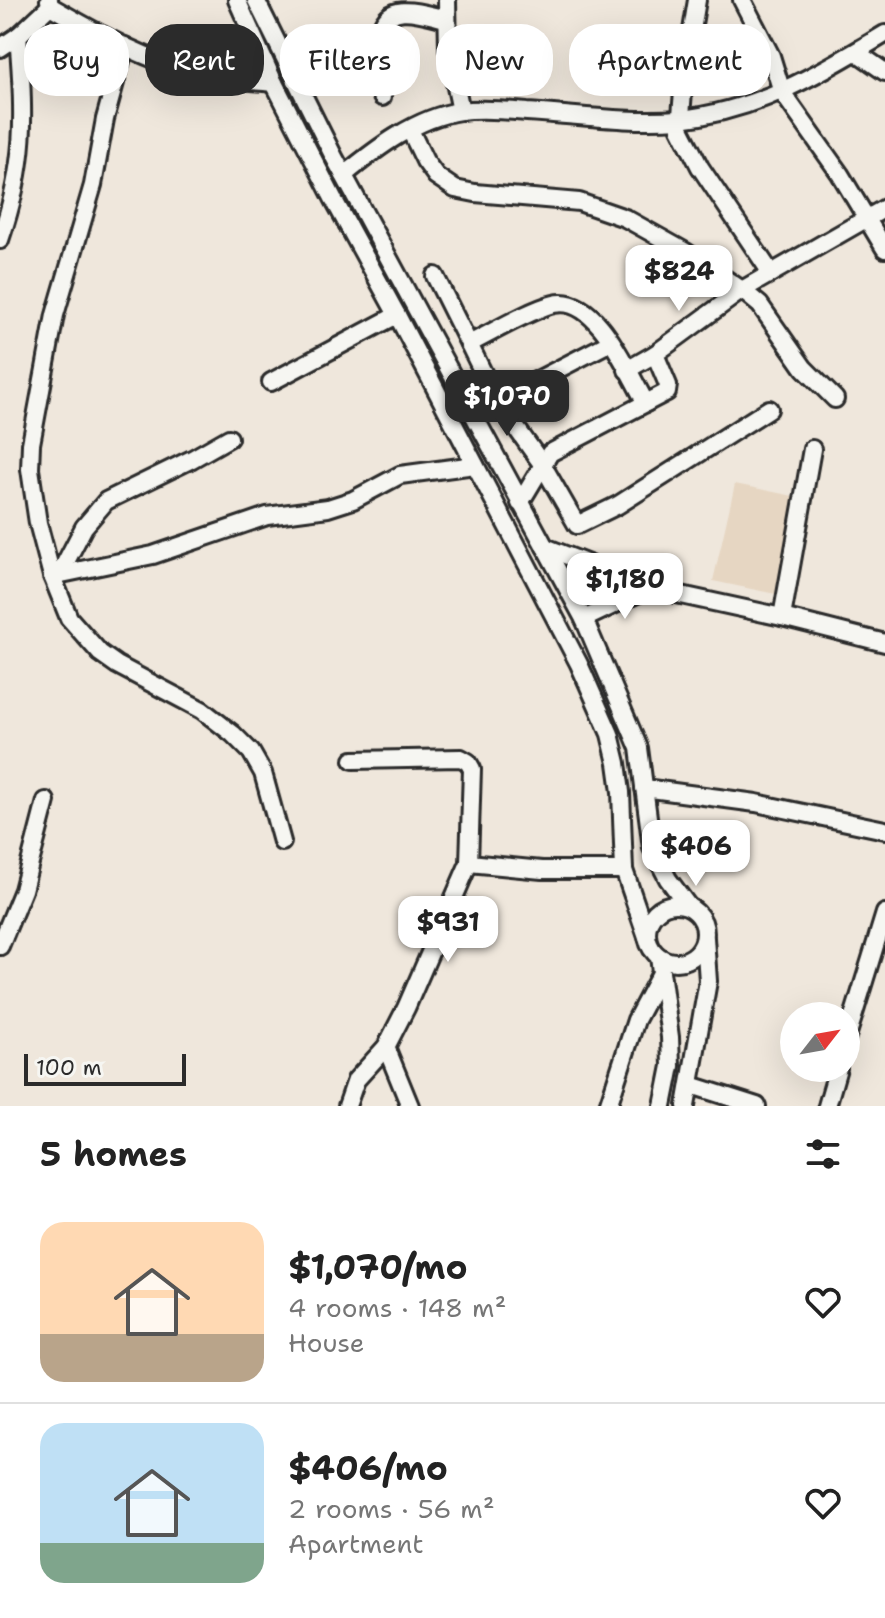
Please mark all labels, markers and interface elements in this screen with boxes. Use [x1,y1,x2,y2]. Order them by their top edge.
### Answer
chip: Buy [24,24,129,96]
chip: Rent [145,24,264,96]
chip: Filters [280,24,420,96]
chip: New [436,24,553,96]
chip: Apartment [569,24,771,96]
pin: $824 [632,245,726,313]
text: $824 [643,253,715,288]
pin: $1,070 [442,370,572,438]
text: $1,070 [463,378,551,413]
pin: $1,180 [560,553,690,621]
text: $1,180 [585,561,665,596]
pin: $406 [649,820,743,888]
text: $406 [660,828,732,863]
pin: $931 [401,896,495,964]
text: $931 [416,904,480,939]
north arrow [780,1002,860,1082]
map controls [780,1002,860,1082]
scale bar [24,1050,186,1086]
text: 100 m [36,1053,102,1082]
text: 5 homes [40,1131,187,1177]
icon: filters [801,1132,845,1176]
text: $1,070/mo [288,1244,468,1290]
icon: home [104,1254,200,1350]
icon: heart [801,1280,845,1324]
text: 4 rooms · 148 m² [288,1290,506,1325]
text: House [288,1325,364,1360]
text: $406/mo [288,1445,448,1491]
icon: home [104,1455,200,1551]
icon: heart [801,1481,845,1525]
text: 2 rooms · 56 m² [288,1491,495,1526]
text: Apartment [288,1526,424,1561]

